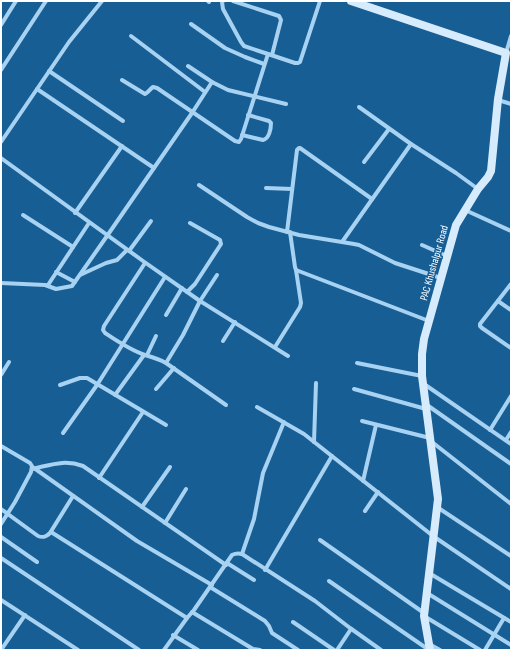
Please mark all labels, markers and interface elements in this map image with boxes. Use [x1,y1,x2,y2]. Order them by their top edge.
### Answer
street label: PAC Khushalpur Road [417,223,451,302]

